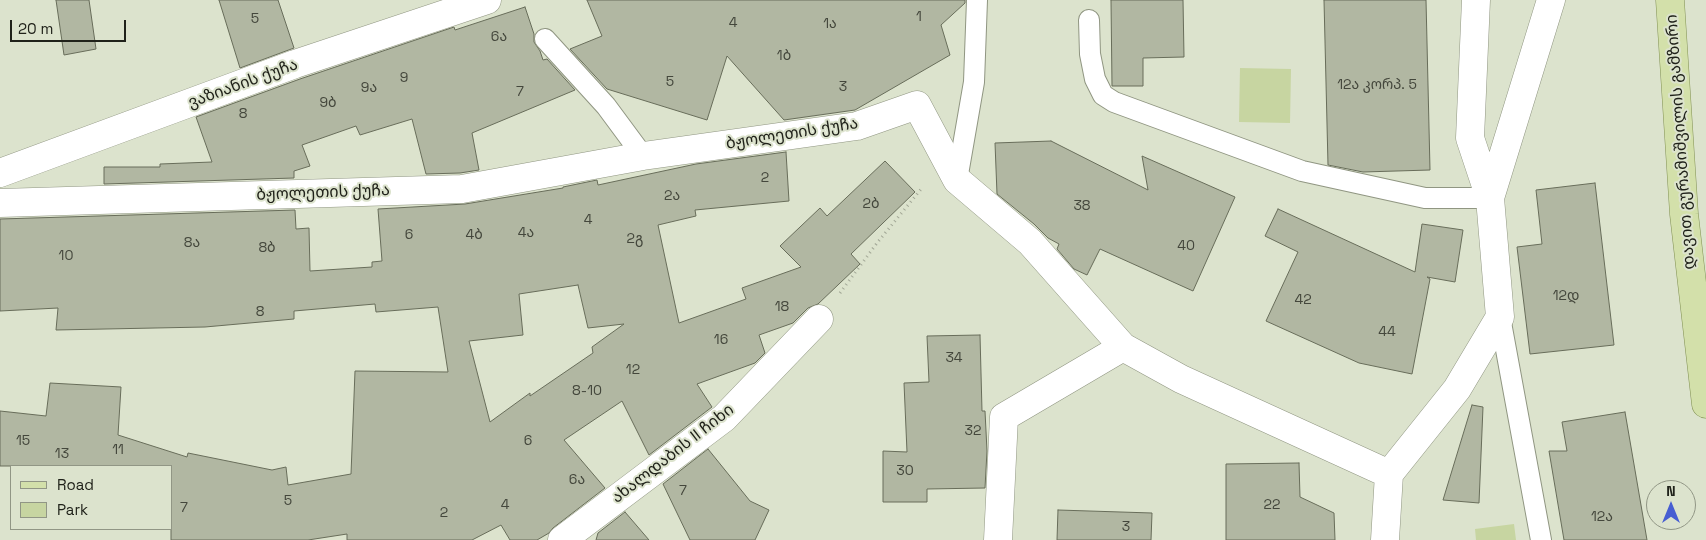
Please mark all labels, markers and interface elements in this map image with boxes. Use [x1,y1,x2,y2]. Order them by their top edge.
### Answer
house number: 1 [916,9,922,25]
scale bar [12,10,129,42]
house number: 5 [251,11,259,27]
street label: დავით გურამიშვილის გამზირი [1663,14,1699,270]
house number: 4 [729,15,737,31]
house number: 1ა [823,16,837,32]
text: 20 m [18,19,53,38]
house number: 6ა [491,29,507,45]
house number: 1ბ [777,48,791,64]
street label: ვაზიანის ქუჩა [186,55,300,113]
house number: 9 [400,70,408,86]
house number: 5 [666,74,674,90]
house number: 12ა კორპ. 5 [1337,77,1417,93]
house number: 3 [839,79,847,95]
house number: 9ა [361,80,377,96]
house number: 7 [516,84,524,100]
house number: 9ბ [319,95,337,111]
house number: 8 [239,106,247,122]
street label: ბჟოლეთის ქუჩა [725,114,859,154]
house number: 2 [761,170,769,186]
street label: ბჟოლეთის ქუჩა [256,181,390,205]
house number: 2ა [664,188,680,204]
house number: 2ბ [863,196,879,212]
house number: 38 [1073,198,1091,214]
house number: 4 [584,212,592,228]
house number: 4ა [518,225,534,241]
house number: 6 [405,227,413,243]
house number: 4ბ [465,227,483,243]
house number: 2გ [627,231,643,247]
house number: 8ა [184,235,200,251]
house number: 40 [1177,238,1195,254]
house number: 8ბ [258,240,276,256]
house number: 10 [59,248,73,264]
house number: 12დ [1553,288,1579,304]
house number: 42 [1294,292,1312,308]
house number: 18 [775,299,789,315]
house number: 8 [256,304,264,320]
house number: 44 [1378,324,1396,340]
house number: 16 [714,332,728,348]
house number: 34 [945,350,963,366]
house number: 12 [626,362,640,378]
house number: 8-10 [572,383,602,399]
street label: ახალდაბის II ჩიხი [608,400,738,508]
house number: 32 [965,423,981,439]
house number: 15 [16,433,30,449]
house number: 6 [524,433,532,449]
house number: 11 [112,442,124,458]
house number: 13 [55,446,69,462]
house number: 30 [896,463,914,479]
legend [10,465,172,530]
house number: 6ა [569,472,585,488]
text: Road [57,475,94,494]
north arrow [1646,480,1696,530]
text: N [1666,482,1676,500]
house number: 7 [679,483,687,499]
house number: 5 [284,493,292,509]
house number: 4 [501,497,509,513]
house number: 22 [1264,497,1280,513]
text: Park [57,500,88,519]
house number: 7 [180,500,188,516]
house number: 2 [440,505,448,521]
house number: 12ა [1591,509,1613,525]
house number: 3 [1122,519,1130,535]

